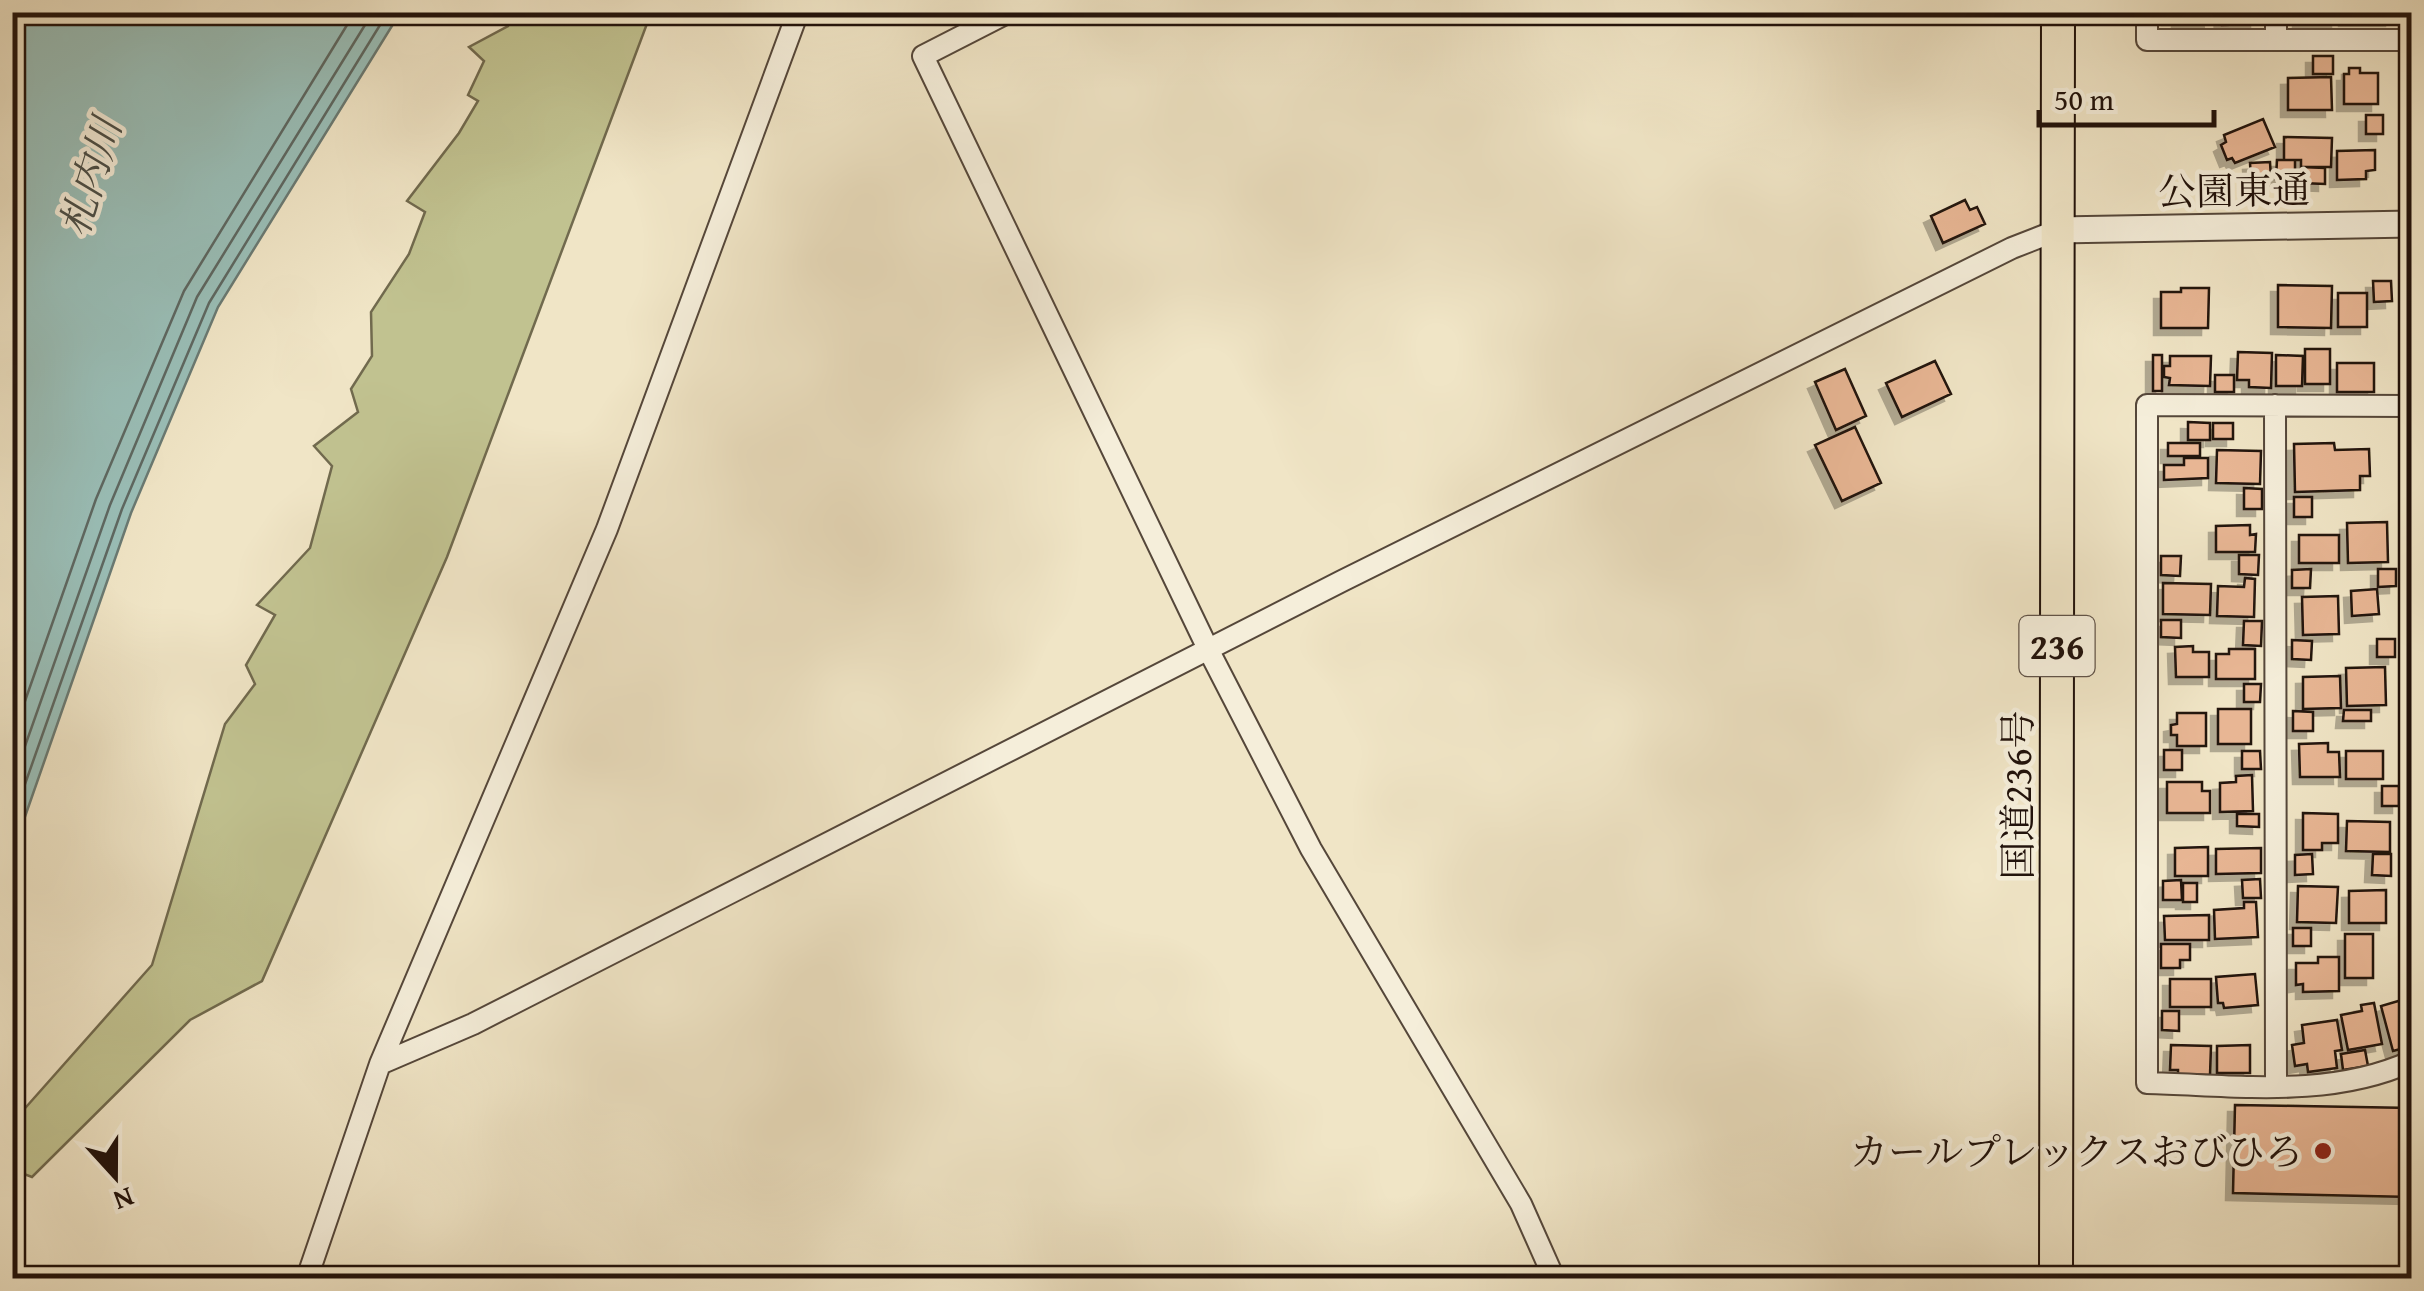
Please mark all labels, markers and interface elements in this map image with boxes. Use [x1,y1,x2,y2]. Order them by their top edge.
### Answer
scale bar [2039,65,2214,127]
text: 50 m [2054,77,2114,121]
water label: 札内川 [44,107,137,243]
street label: 公園東通 [2158,161,2310,219]
road number: 236 [2020,616,2094,676]
street label: 国道236号 [1989,711,2045,879]
place label: カールプレックスおびひろ [1850,1123,2303,1179]
north arrow [65,1126,165,1226]
marker: カールプレックスおびひろ [2312,1140,2334,1162]
text: N [108,1177,140,1222]

